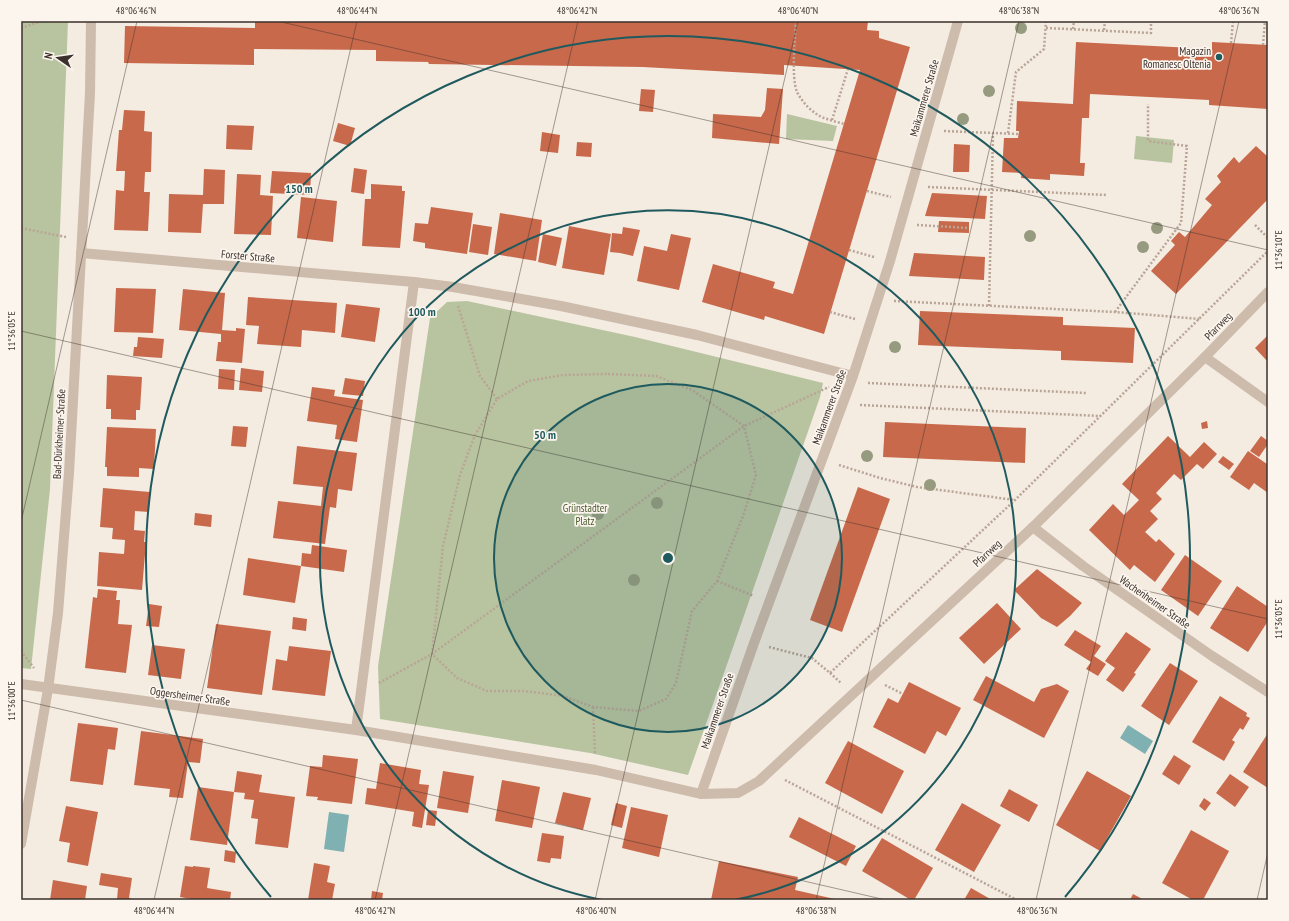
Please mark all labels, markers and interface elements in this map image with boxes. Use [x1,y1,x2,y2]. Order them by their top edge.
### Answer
text: 48°06'46"N [116,4,156,17]
text: 48°06'44"N [337,4,377,17]
text: 48°06'42"N [557,4,597,17]
text: 48°06'40"N [778,4,818,17]
text: 48°06'38"N [999,4,1039,17]
text: 48°06'36"N [1219,4,1259,17]
north arrow [38,38,78,78]
place label: Magazin Romanesc Oltenia [1143,44,1211,71]
text: N [41,51,56,60]
marker: Magazin Romanesc Oltenia [1214,52,1224,62]
street label: Maikammerer Straße [906,58,942,138]
text: 150 m [285,181,313,196]
text: 11°36'10"E [1272,230,1285,270]
street label: Forster Straße [221,247,276,265]
text: 100 m [408,304,436,319]
street label: Pfarrweg [1201,309,1235,343]
text: 11°36'05"E [5,311,18,351]
street label: Maikammerer Straße [809,367,849,447]
street label: Bad-Dürkheimer-Straße [50,388,68,479]
text: 50 m [534,427,556,442]
park label: Grünstadter Platz [563,501,607,528]
street label: Pfarrweg [970,536,1004,570]
centre of rings [661,551,675,565]
street label: Wachenheimer Straße [1117,572,1194,632]
text: 11°36'05"E [1272,599,1285,639]
street label: Maikammerer Straße [697,671,737,751]
text: 11°36'00"E [5,681,18,721]
street label: Oggersheimer Straße [149,683,231,709]
text: 48°06'44"N [134,904,174,917]
text: 48°06'42"N [355,904,395,917]
text: 48°06'40"N [576,904,616,917]
text: 48°06'38"N [796,904,836,917]
text: 48°06'36"N [1017,904,1057,917]

